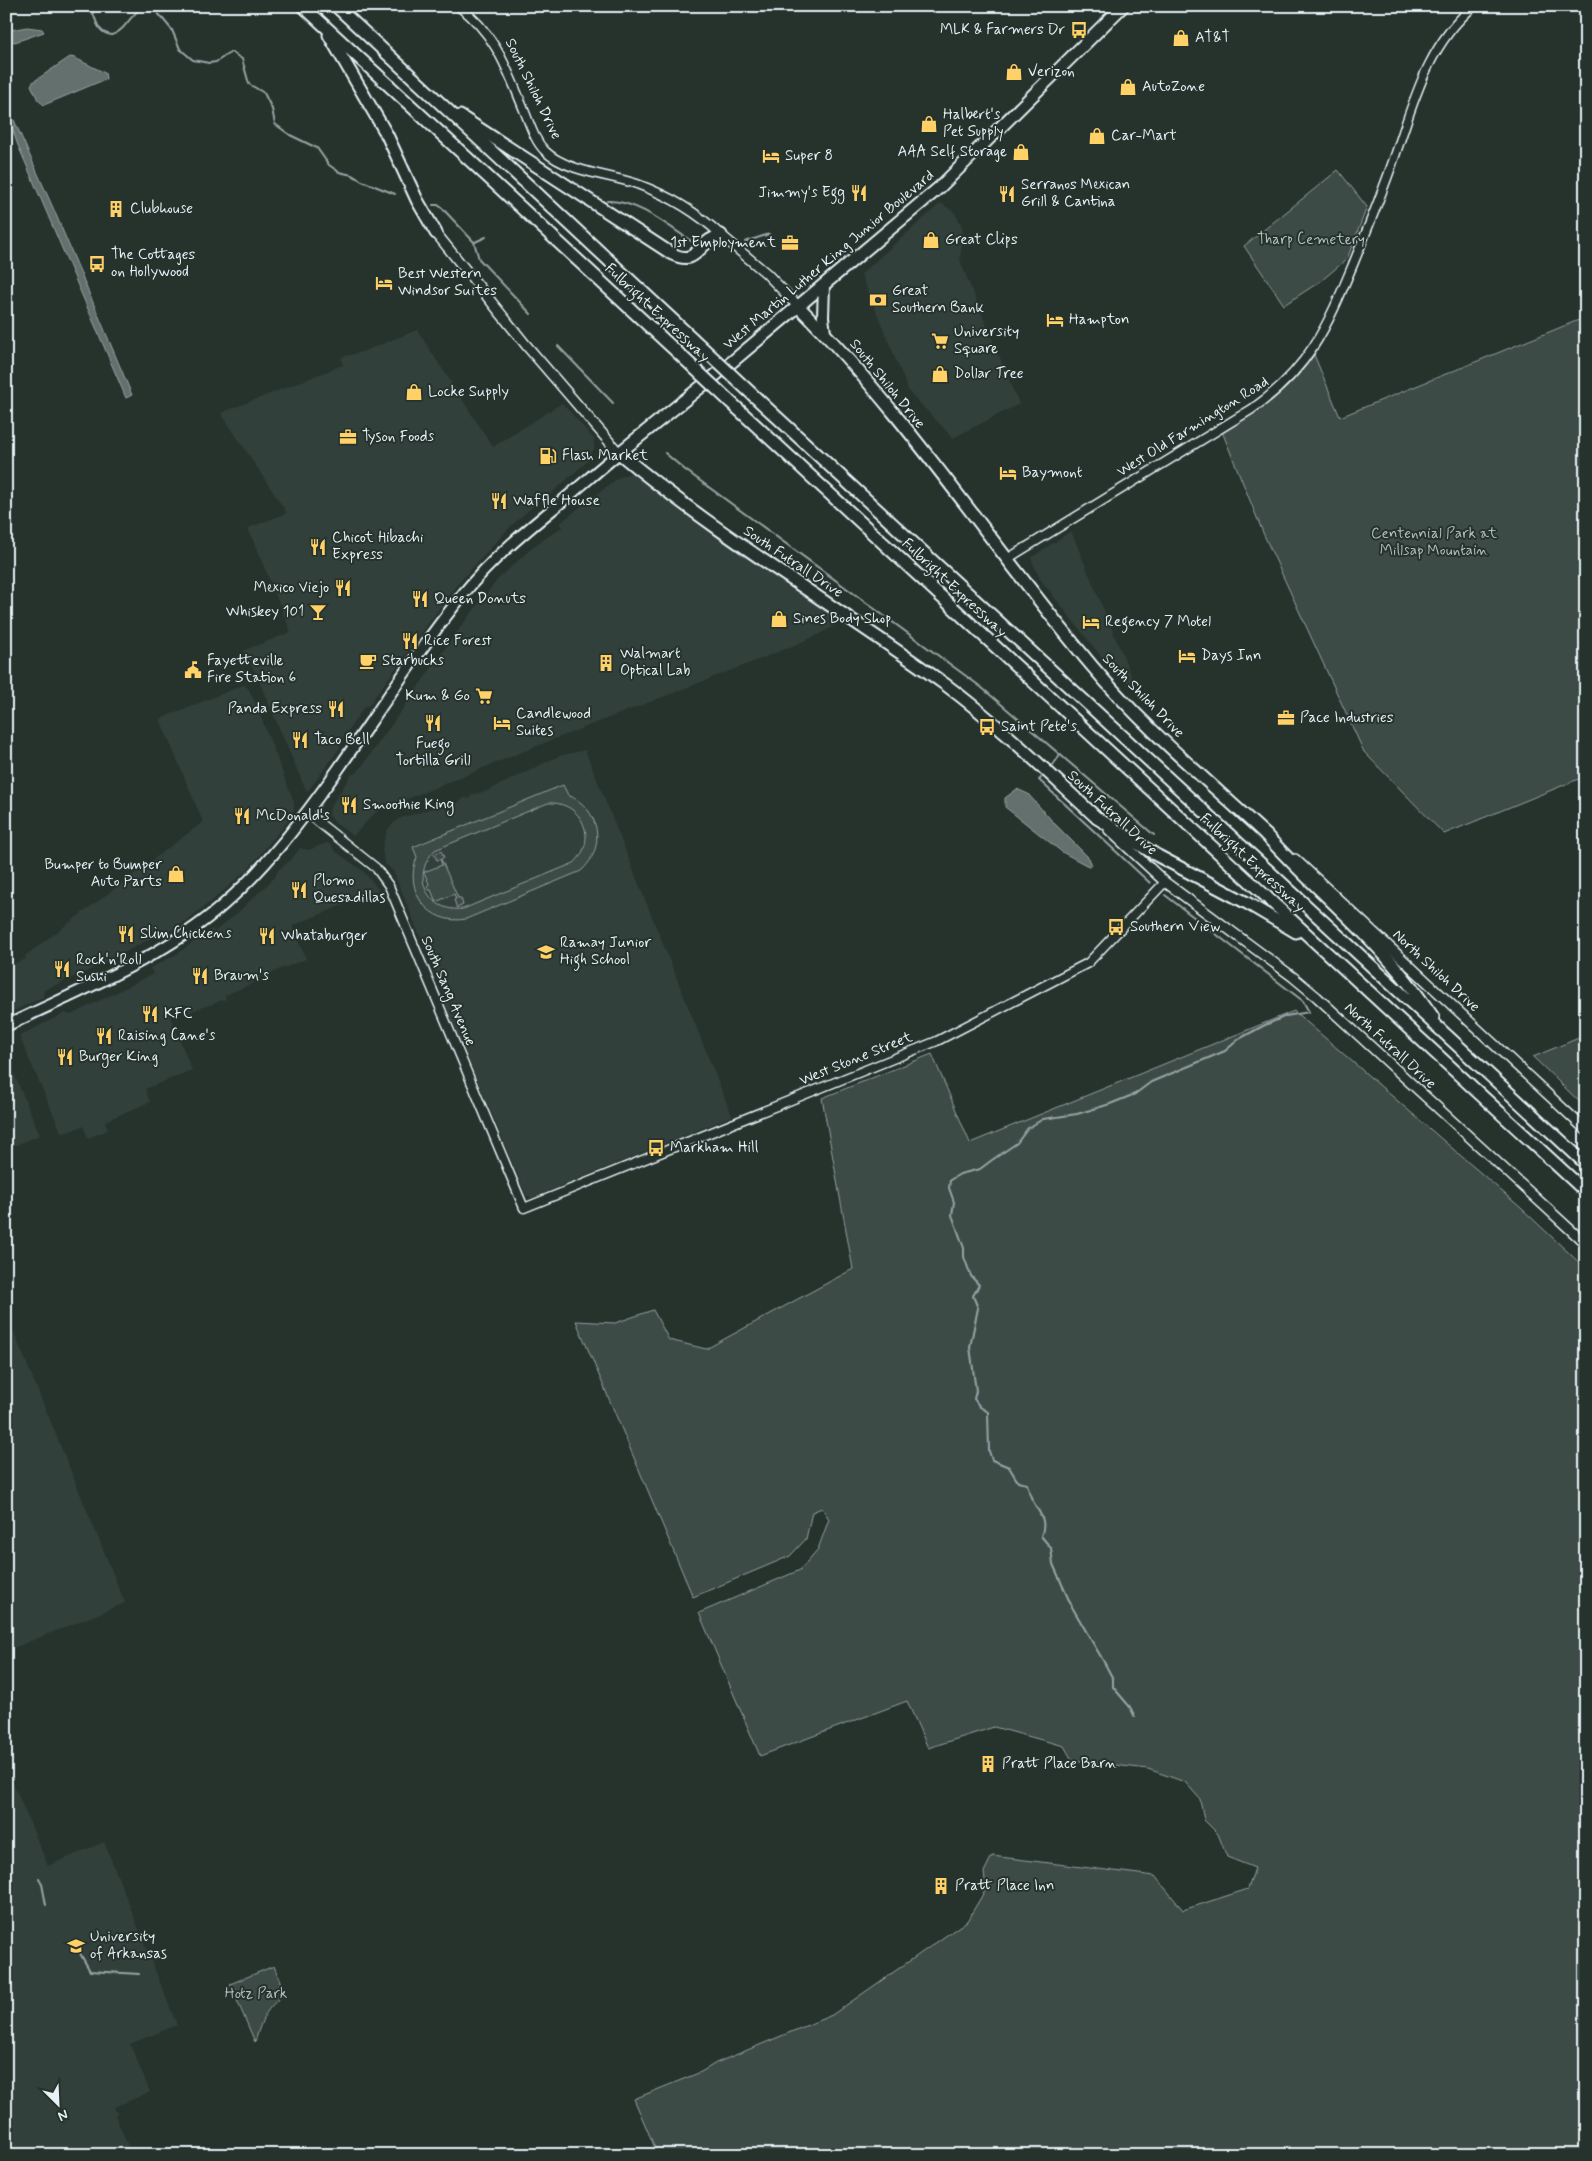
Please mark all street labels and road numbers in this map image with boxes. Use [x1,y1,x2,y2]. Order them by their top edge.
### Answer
street label: South Shiloh Drive [500,35,566,143]
street label: West Martin Luther King Junior Boulevard [719,166,939,354]
street label: Fulbright Expressway [599,259,714,368]
street label: South Shiloh Drive [845,335,930,433]
street label: West Old Farmington Road [1113,372,1273,482]
street label: South Futrall Drive [739,521,847,603]
street label: Fulbright Expressway [896,534,1011,643]
street label: South Shiloh Drive [1097,649,1189,743]
street label: South Futrall Drive [1063,766,1162,860]
street label: Fulbright Expressway [1194,809,1309,918]
street label: North Shiloh Drive [1388,925,1484,1017]
street label: South Sang Avenue [415,933,480,1050]
street label: North Futrall Drive [1340,998,1440,1094]
street label: West Stone Street [797,1027,916,1091]

